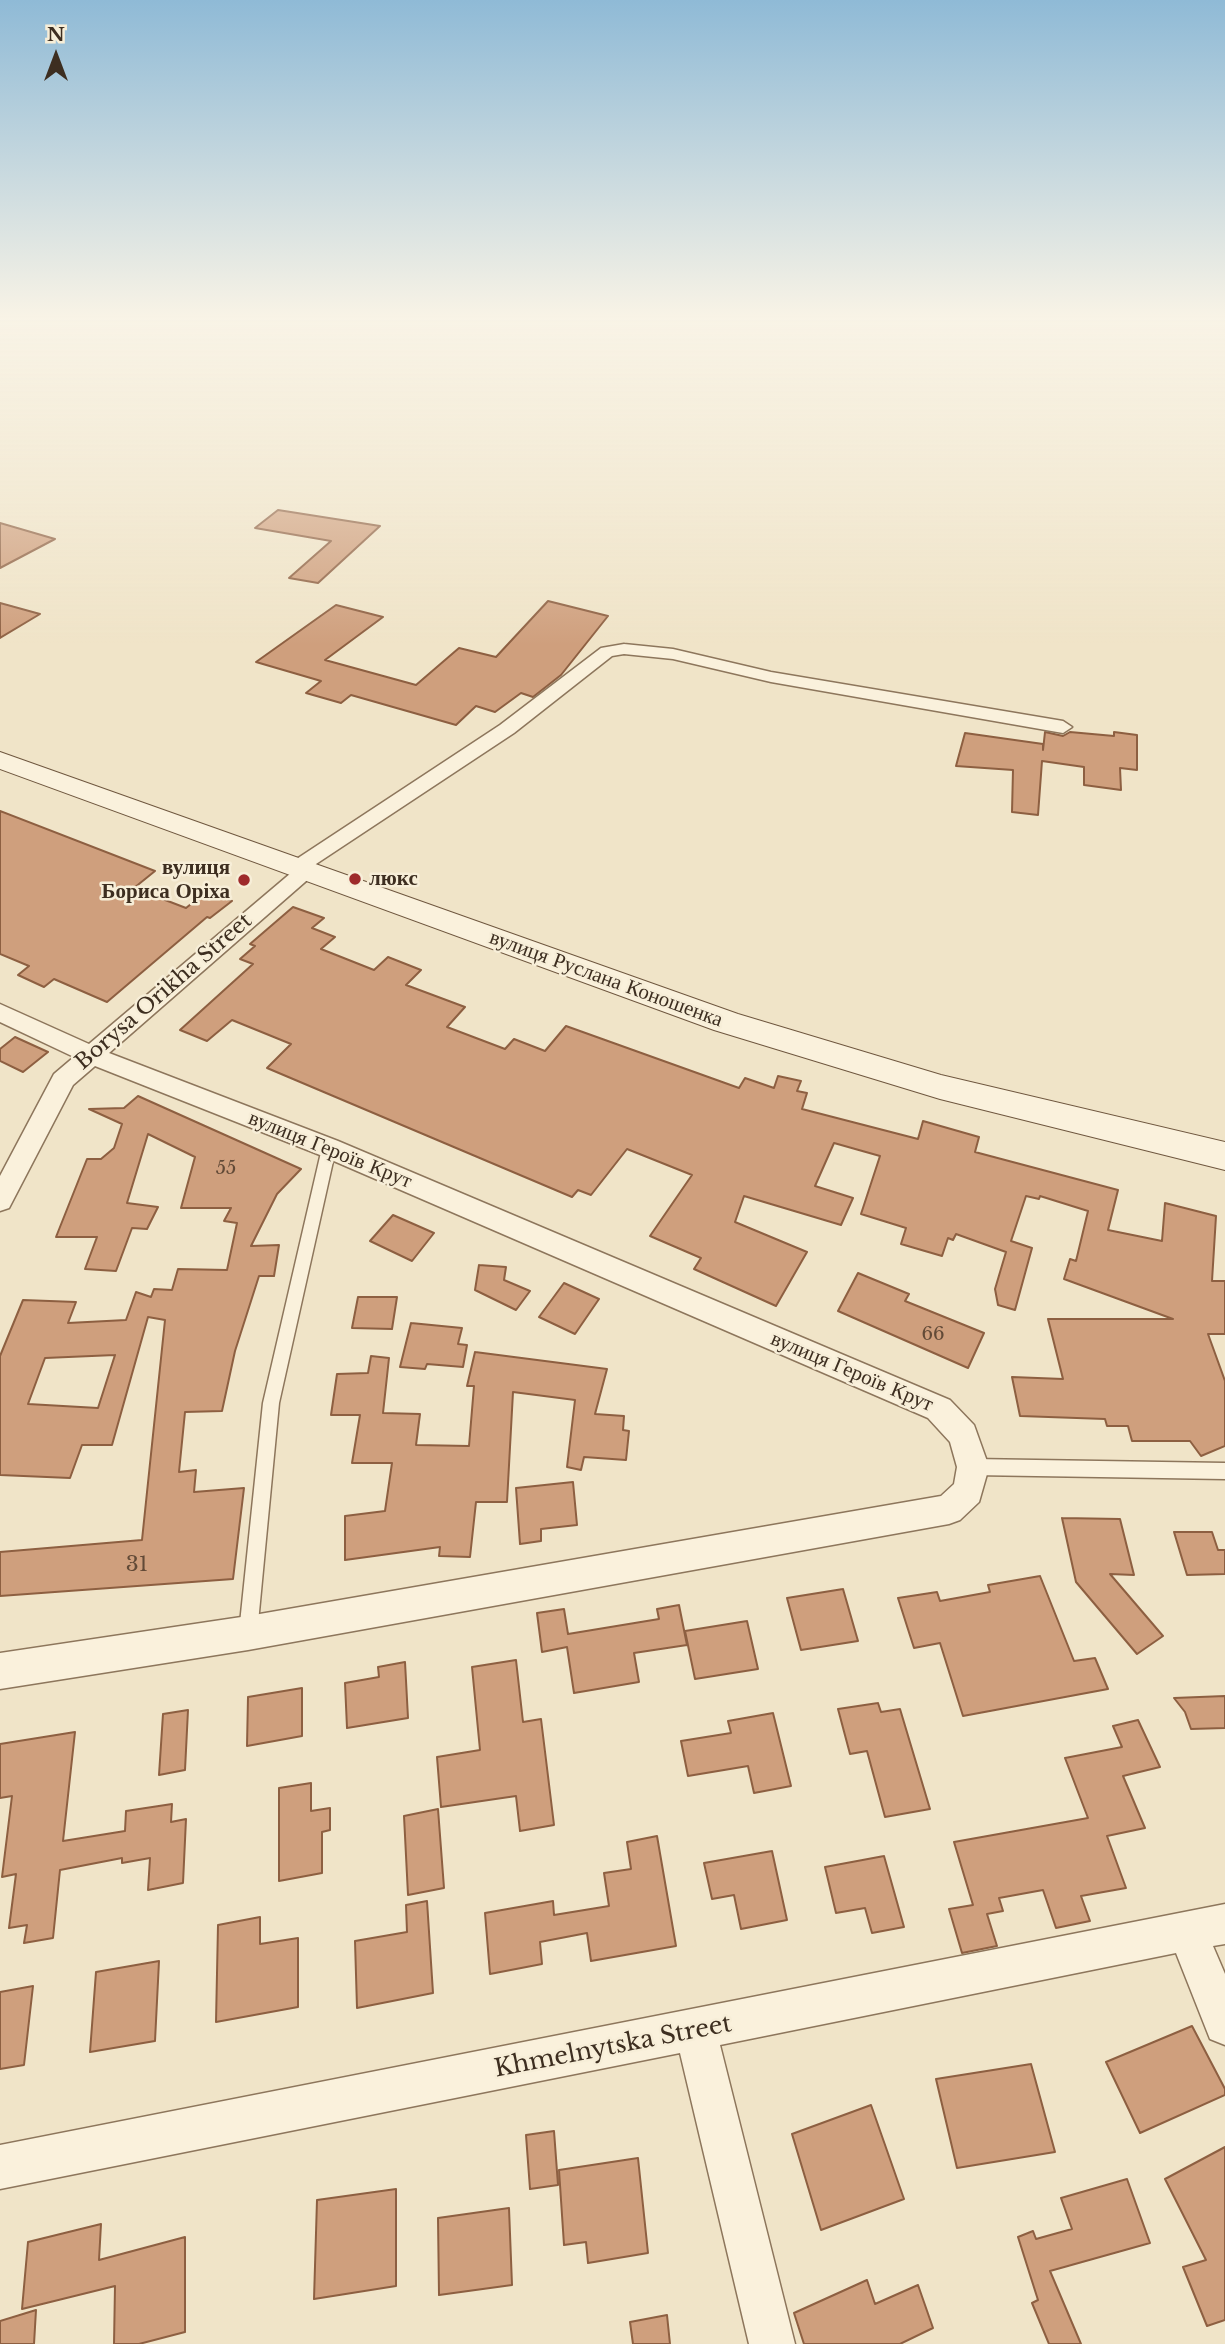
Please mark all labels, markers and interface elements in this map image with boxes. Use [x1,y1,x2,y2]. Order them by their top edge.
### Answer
north arrow [21,21,91,91]
text: N [47,23,65,46]
place label: вулиця Бориса Оріха [102,855,230,905]
place label: люкс [369,866,418,892]
marker: люкс [347,871,363,887]
marker: вулиця Бориса Оріха [236,872,252,888]
street label: Borysa Orikha Street [71,909,257,1075]
street label: вулиця Руслана Коношенка [486,925,726,1033]
street label: вулиця Героїв Крут [245,1106,415,1194]
house number: 55 [216,1158,236,1180]
house number: 66 [921,1324,945,1346]
street label: вулиця Героїв Крут [767,1326,937,1418]
house number: 31 [126,1552,148,1578]
street label: Khmelnytska Street [492,2010,734,2084]

